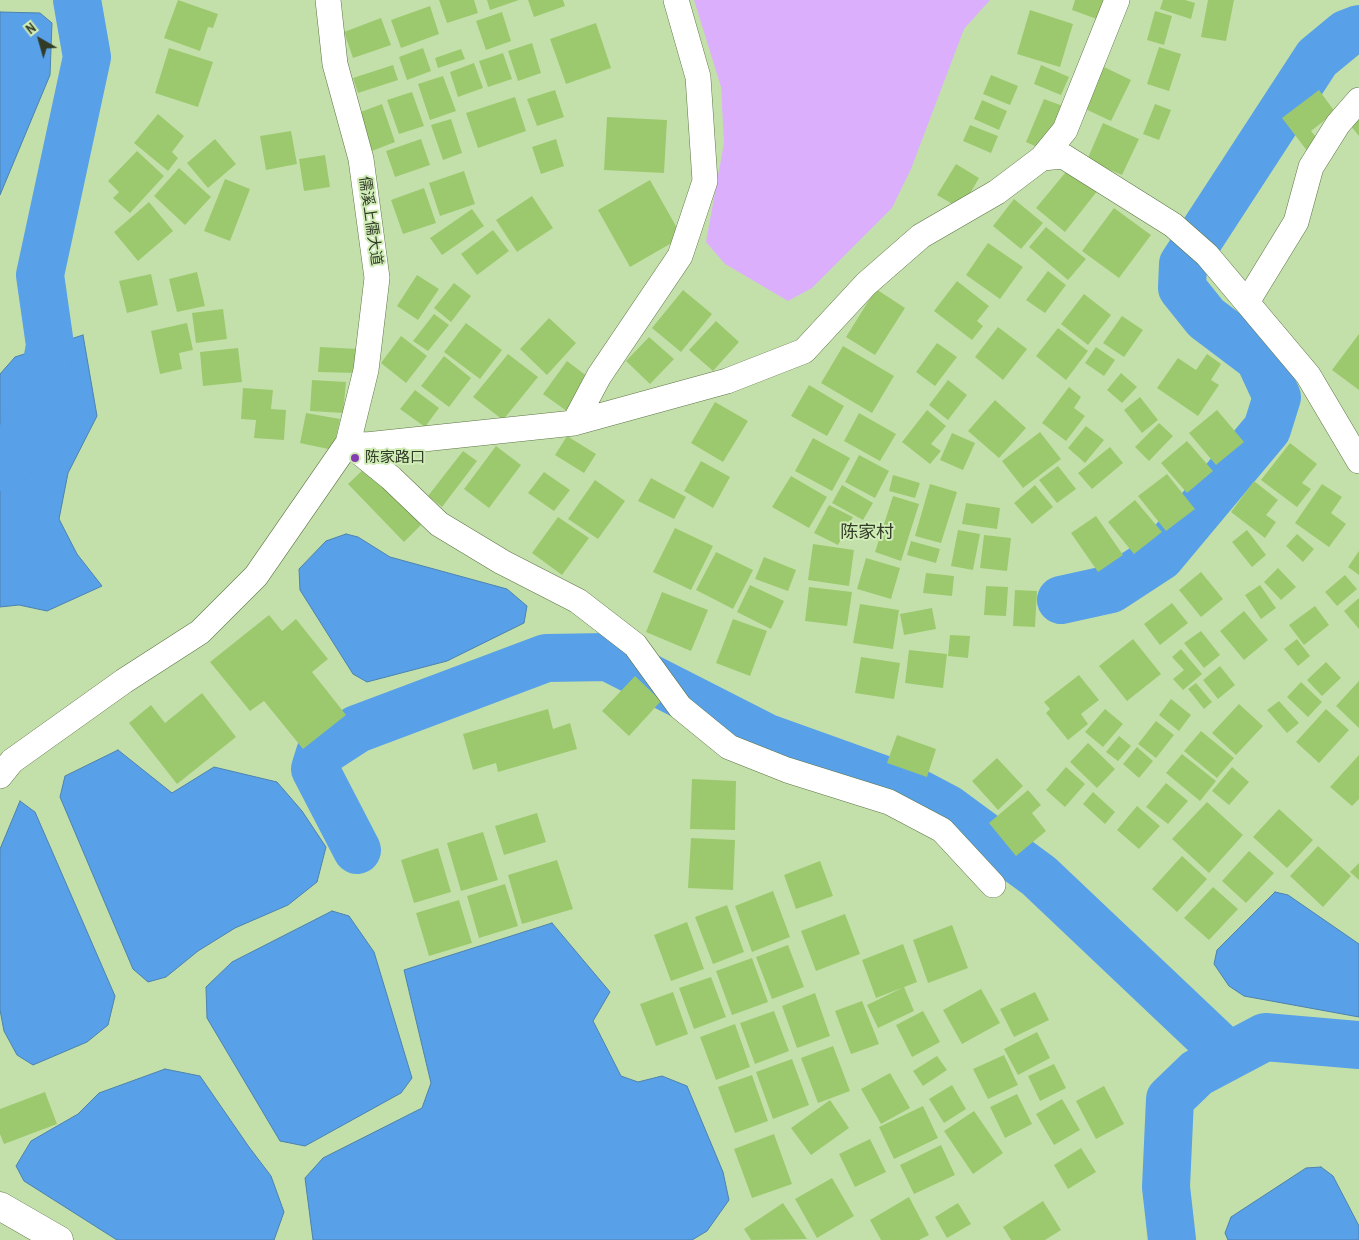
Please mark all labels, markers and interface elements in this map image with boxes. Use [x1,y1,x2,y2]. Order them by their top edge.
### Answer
north arrow [15,15,65,65]
text: N [22,19,40,38]
street label: 儒溪上儒大道 [355,175,385,267]
place label: 陈家路口 [365,449,425,467]
marker: 陈家路口 [349,452,361,464]
district label: 陈家村 [840,522,894,544]

